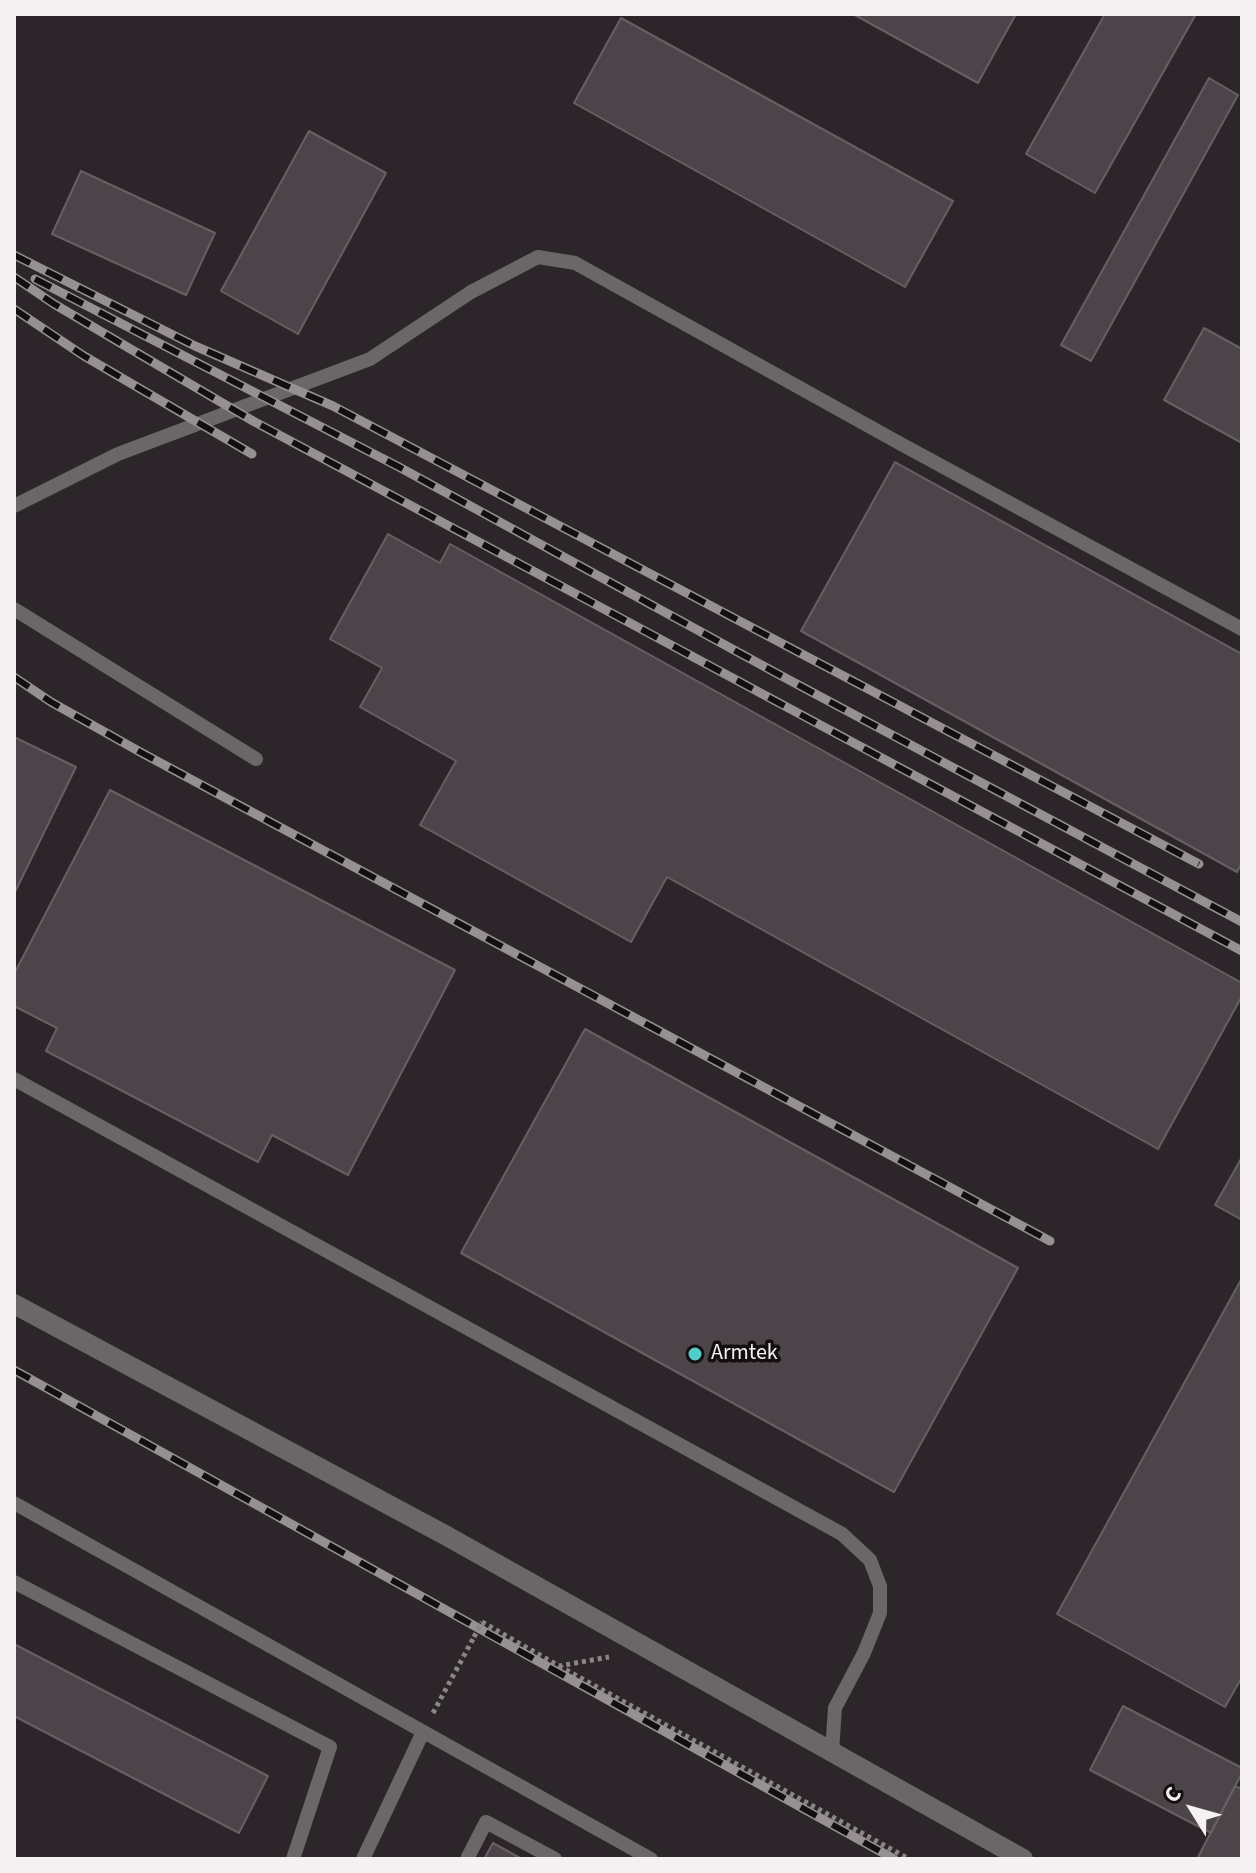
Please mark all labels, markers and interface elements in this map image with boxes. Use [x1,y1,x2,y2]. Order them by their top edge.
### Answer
place label: Armtek [711,1341,778,1367]
marker: Armtek [686,1345,704,1363]
north arrow [1152,1769,1232,1849]
text: С [1156,1780,1189,1809]

